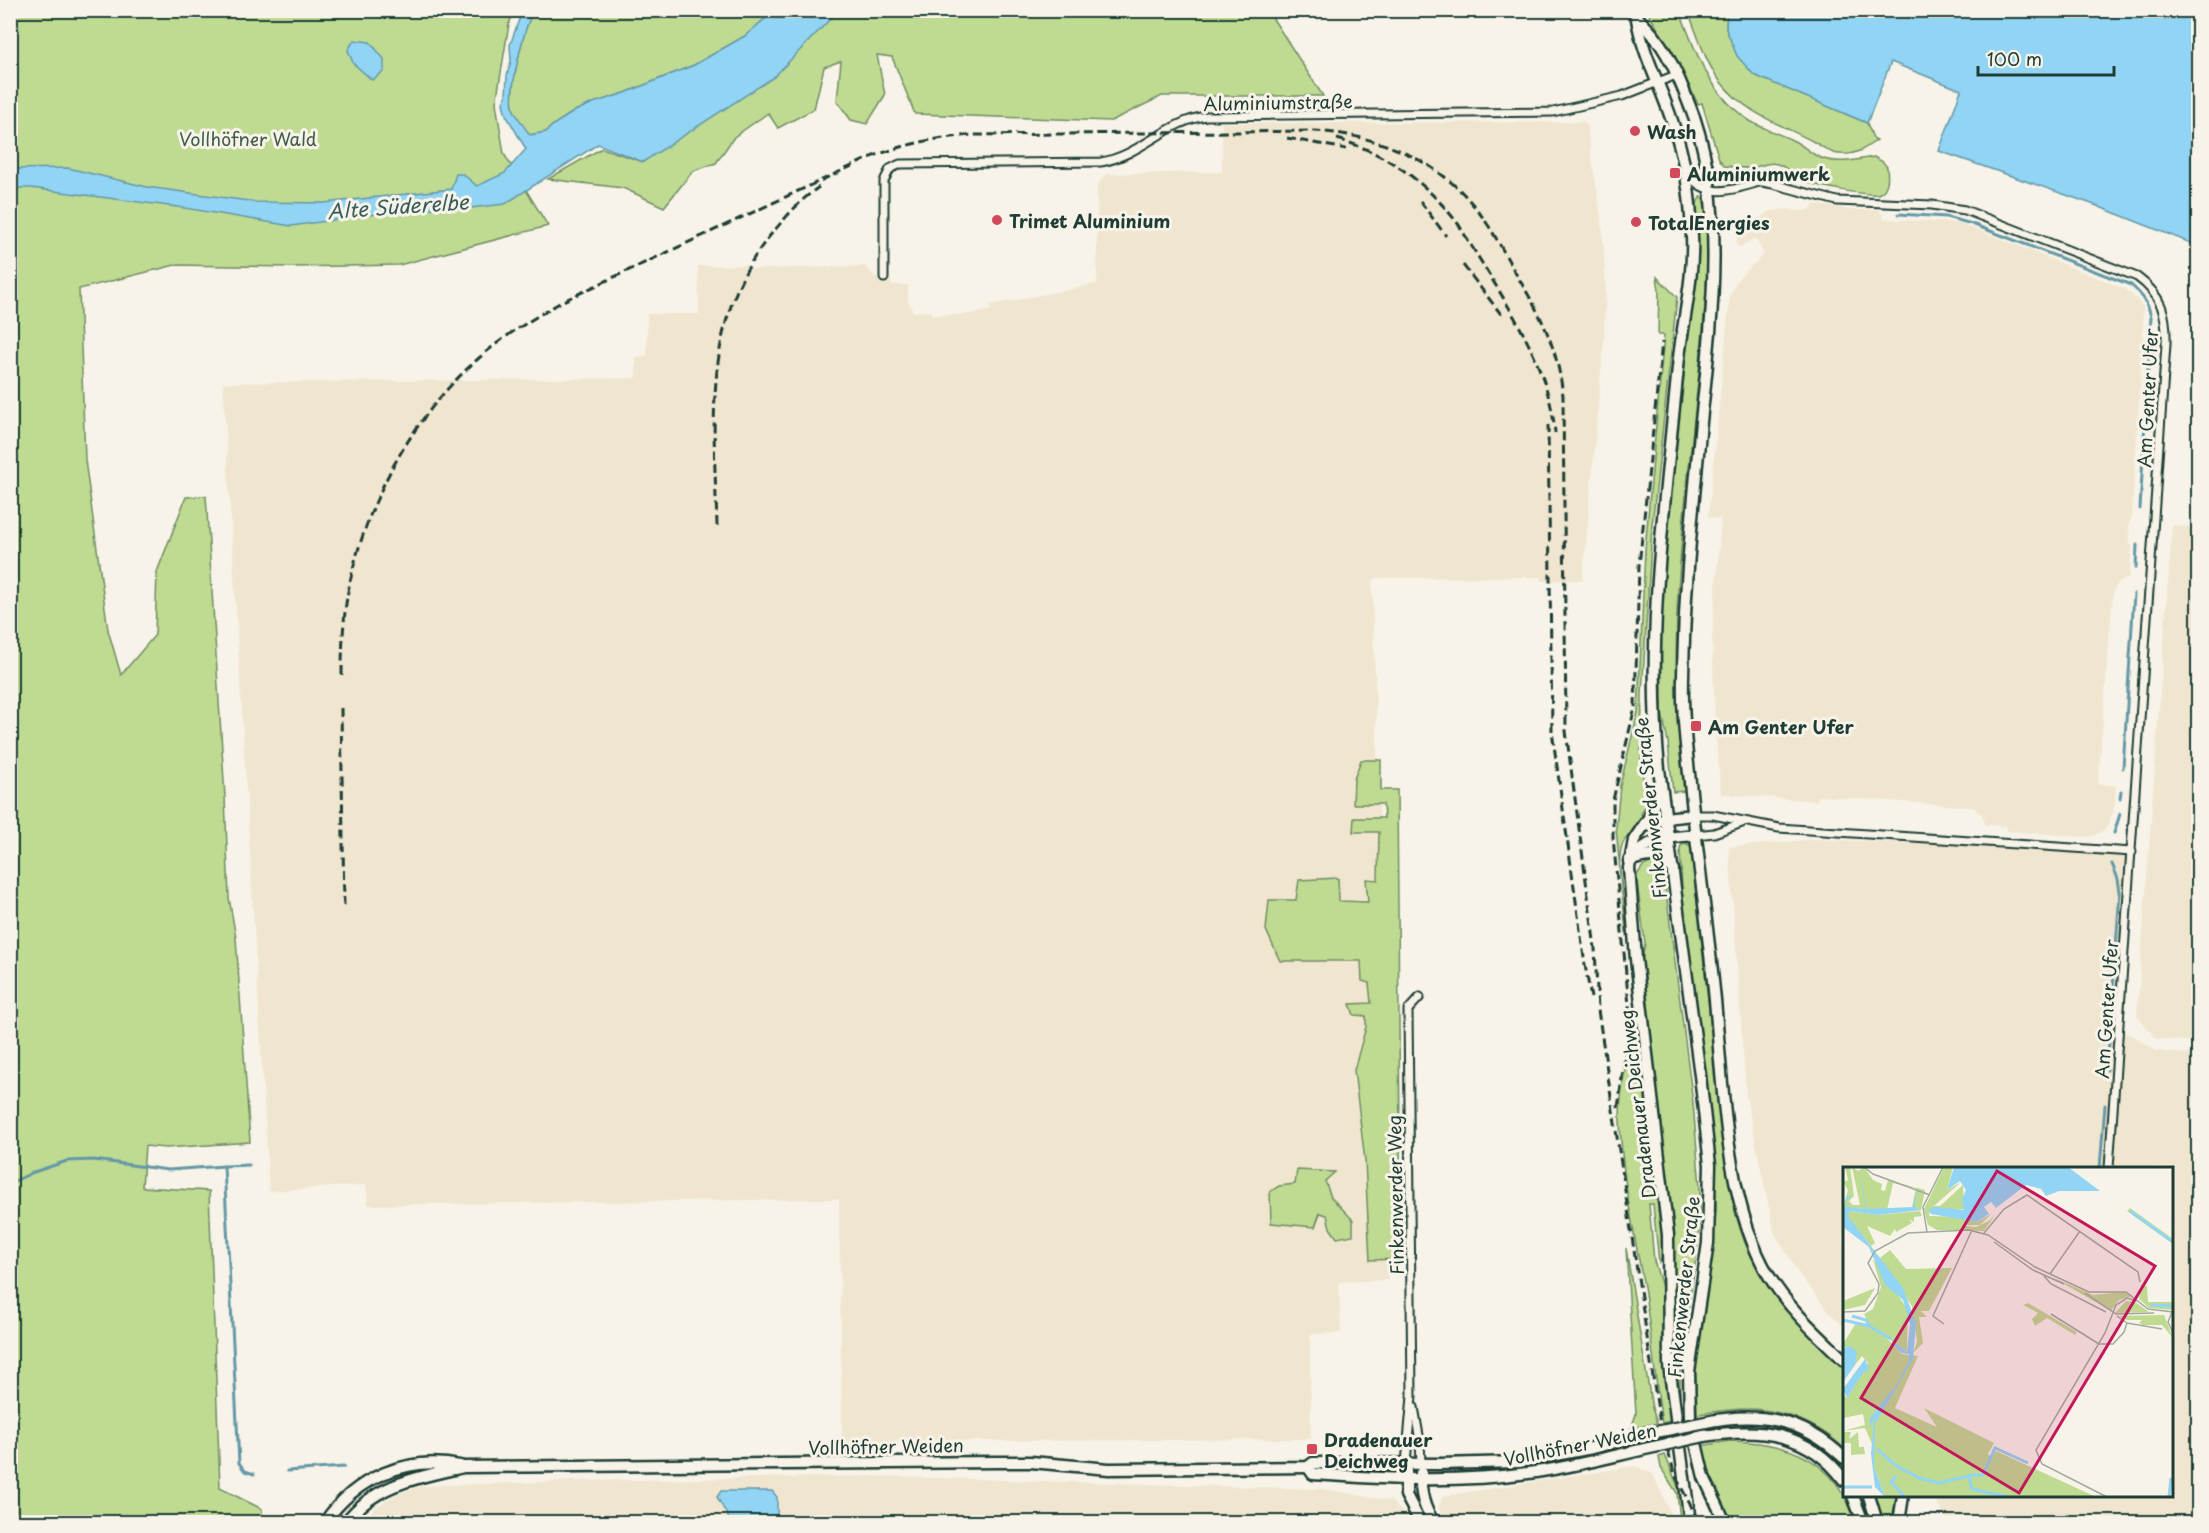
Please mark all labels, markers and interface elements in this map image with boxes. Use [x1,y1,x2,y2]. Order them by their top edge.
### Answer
scale bar [1978,39,2114,77]
text: 100 m [1987,45,2042,72]
street label: Aluminiumstraße [1203,87,1353,117]
place label: Wash [1647,118,1697,145]
marker: Wash [1628,124,1642,138]
park label: Vollhöfner Wald [179,125,317,152]
place label: Aluminiumwerk [1687,160,1830,187]
marker: Aluminiumwerk [1668,166,1682,180]
water label: Alte Süderelbe [327,186,471,226]
place label: Trimet Aluminium [1009,207,1170,234]
place label: TotalEnergies [1648,209,1770,236]
marker: Trimet Aluminium [990,213,1004,227]
marker: TotalEnergies [1629,215,1643,229]
street label: Am Genter Ufer [2130,327,2164,468]
place label: Am Genter Ufer [1708,713,1855,740]
street label: Finkenwerder Straße [1627,716,1673,900]
marker: Am Genter Ufer [1689,719,1703,733]
street label: Am Genter Ufer [2088,938,2124,1079]
street label: Dradenauer Deichweg [1612,1008,1662,1200]
street label: Finkenwerder Weg [1380,1115,1410,1275]
inset map [1843,1167,2173,1497]
street label: Finkenwerder Straße [1660,1195,1706,1379]
street label: Vollhöfner Weiden [1501,1416,1659,1472]
place label: Dradenauer Deichweg [1324,1426,1433,1474]
street label: Vollhöfner Weiden [808,1431,964,1461]
marker: Dradenauer Deichweg [1305,1442,1319,1456]

